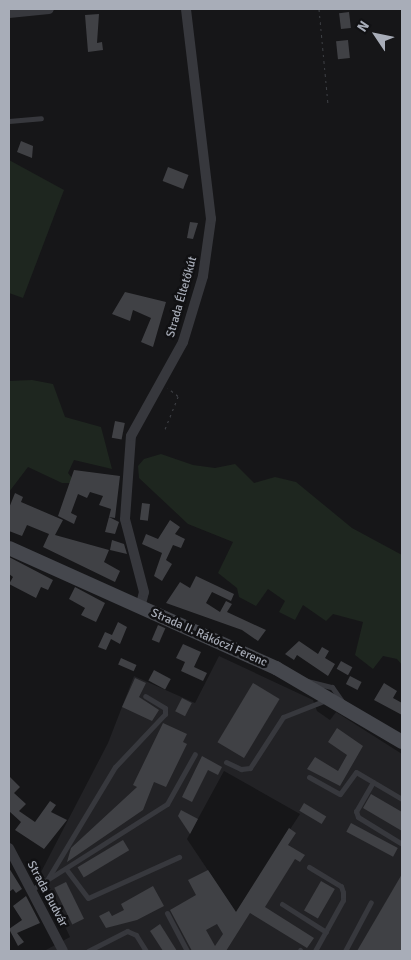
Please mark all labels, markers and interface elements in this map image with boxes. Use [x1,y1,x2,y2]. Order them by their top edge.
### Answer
north arrow [351,10,401,60]
text: N [353,18,373,35]
street label: Strada Éltetőkút [164,255,200,339]
street label: Strada II. Rákóczi Ferenc [149,606,269,670]
street label: Strada Budvár [24,859,70,929]

